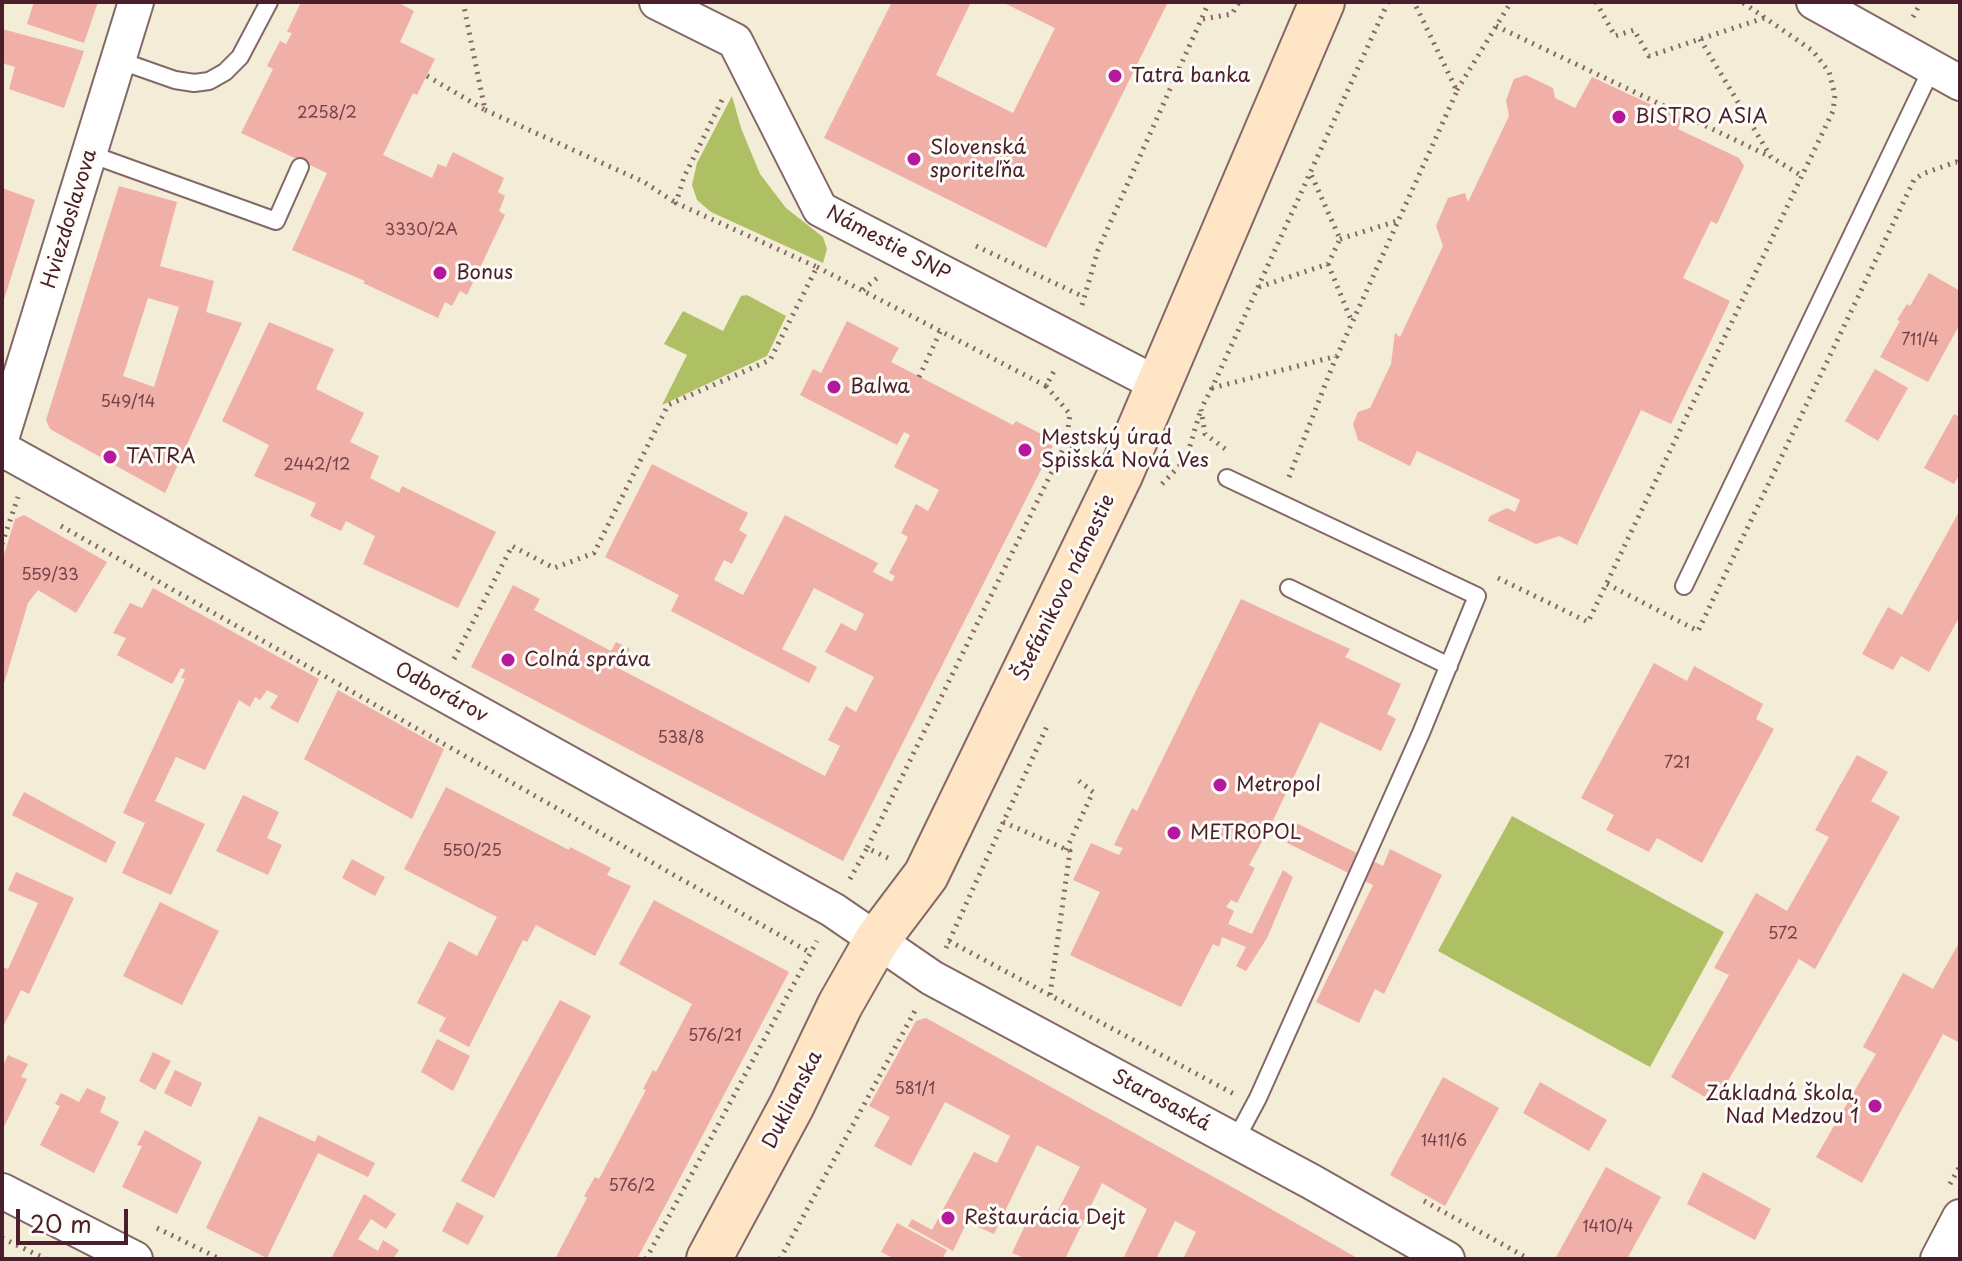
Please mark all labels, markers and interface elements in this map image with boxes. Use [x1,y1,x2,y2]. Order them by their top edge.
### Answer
place label: Tatra banka [1131,64,1250,88]
marker: Tatra banka [1106,67,1124,85]
house number: 2258/2 [297,104,357,124]
place label: BISTRO ASIA [1635,105,1768,129]
marker: BISTRO ASIA [1610,108,1628,126]
place label: Slovenská sporiteľňa [930,136,1026,183]
street label: Hviezdoslavova [37,146,103,292]
marker: Slovenská sporiteľňa [905,150,923,168]
street label: Námestie SNP [822,201,954,287]
house number: 3330/2A [384,221,458,241]
place label: Bonus [456,261,513,285]
marker: Bonus [431,264,449,282]
house number: 711/4 [1901,331,1939,351]
place label: Balwa [850,375,910,399]
marker: Balwa [825,378,843,396]
house number: 549/14 [101,393,155,413]
place label: Mestský úrad Spišská Nová Ves [1041,426,1209,473]
marker: Mestský úrad Spišská Nová Ves [1016,441,1034,459]
place label: TATRA [126,445,196,469]
marker: TATRA [101,448,119,466]
house number: 2442/12 [284,456,350,476]
street label: Štefánikovo námestie [1009,491,1121,685]
house number: 559/33 [21,566,79,586]
place label: Colná správa [524,648,650,672]
marker: Colná správa [499,651,517,669]
street label: Odborárov [390,658,492,728]
house number: 538/8 [657,729,705,749]
house number: 721 [1664,754,1690,774]
place label: Metropol [1236,773,1321,797]
marker: Metropol [1211,776,1229,794]
place label: METROPOL [1190,821,1301,845]
marker: METROPOL [1165,824,1183,842]
house number: 550/25 [442,842,502,862]
house number: 572 [1768,925,1798,945]
house number: 576/21 [688,1027,742,1047]
street label: Duklianska [758,1047,828,1153]
street label: Starosaská [1108,1065,1214,1137]
house number: 581/1 [894,1080,936,1100]
place label: Základná škola, Nad Medzou 1 [1706,1082,1859,1129]
marker: Základná škola, Nad Medzou 1 [1866,1097,1884,1115]
house number: 1411/6 [1421,1132,1467,1152]
house number: 576/2 [609,1177,655,1197]
scale bar [20,1193,132,1243]
text: 20 m [30,1205,92,1241]
place label: Reštaurácia Dejt [964,1206,1126,1230]
marker: Reštaurácia Dejt [939,1209,957,1227]
house number: 1410/4 [1582,1218,1634,1238]

